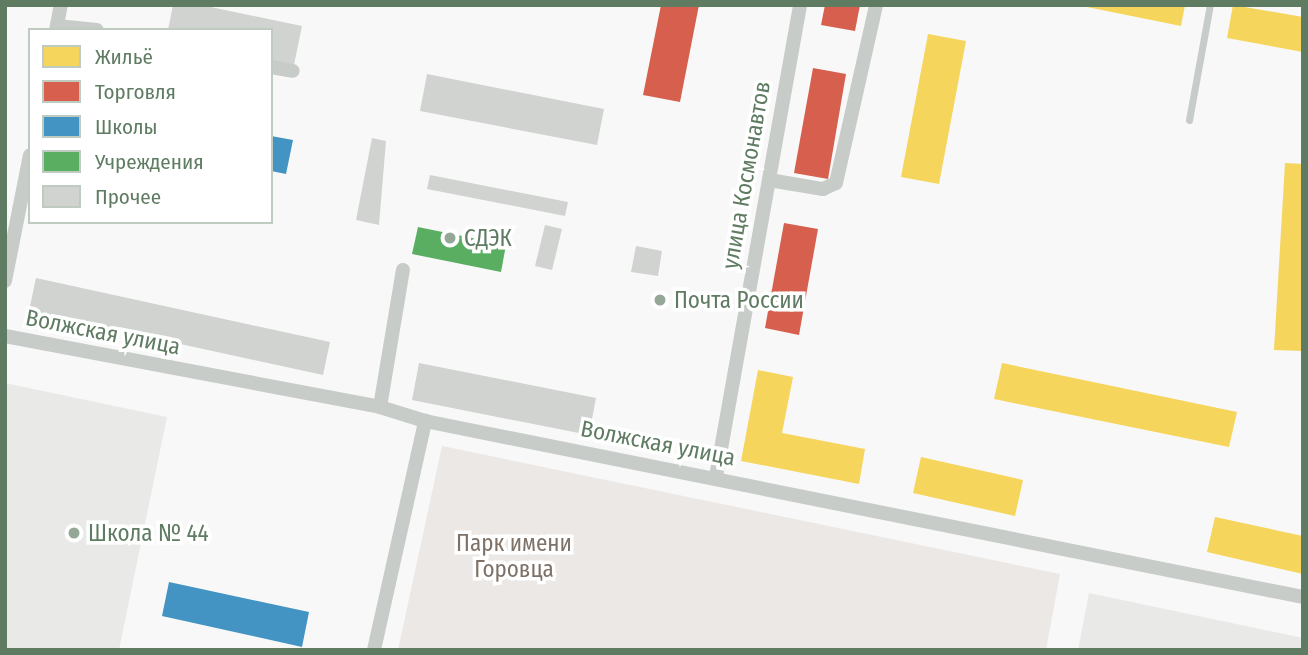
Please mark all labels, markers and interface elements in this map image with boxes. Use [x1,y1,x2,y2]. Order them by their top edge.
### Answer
legend [28,28,273,224]
text: Жильё [95,44,153,70]
text: Торговля [95,79,176,105]
street label: улица Космонавтов [716,79,776,271]
text: Школы [95,114,158,140]
text: Учреждения [95,149,204,175]
text: Прочее [95,184,161,210]
place label: СДЭК [464,224,512,252]
marker: СДЭК [442,230,458,246]
place label: Почта России [674,286,804,314]
marker: Почта России [652,292,668,308]
street label: Волжская улица [23,303,183,361]
street label: Волжская улица [578,414,738,472]
place label: Школа № 44 [88,519,209,547]
marker: Школа № 44 [66,525,82,541]
park label: Парк имени Горовца [456,529,572,583]

